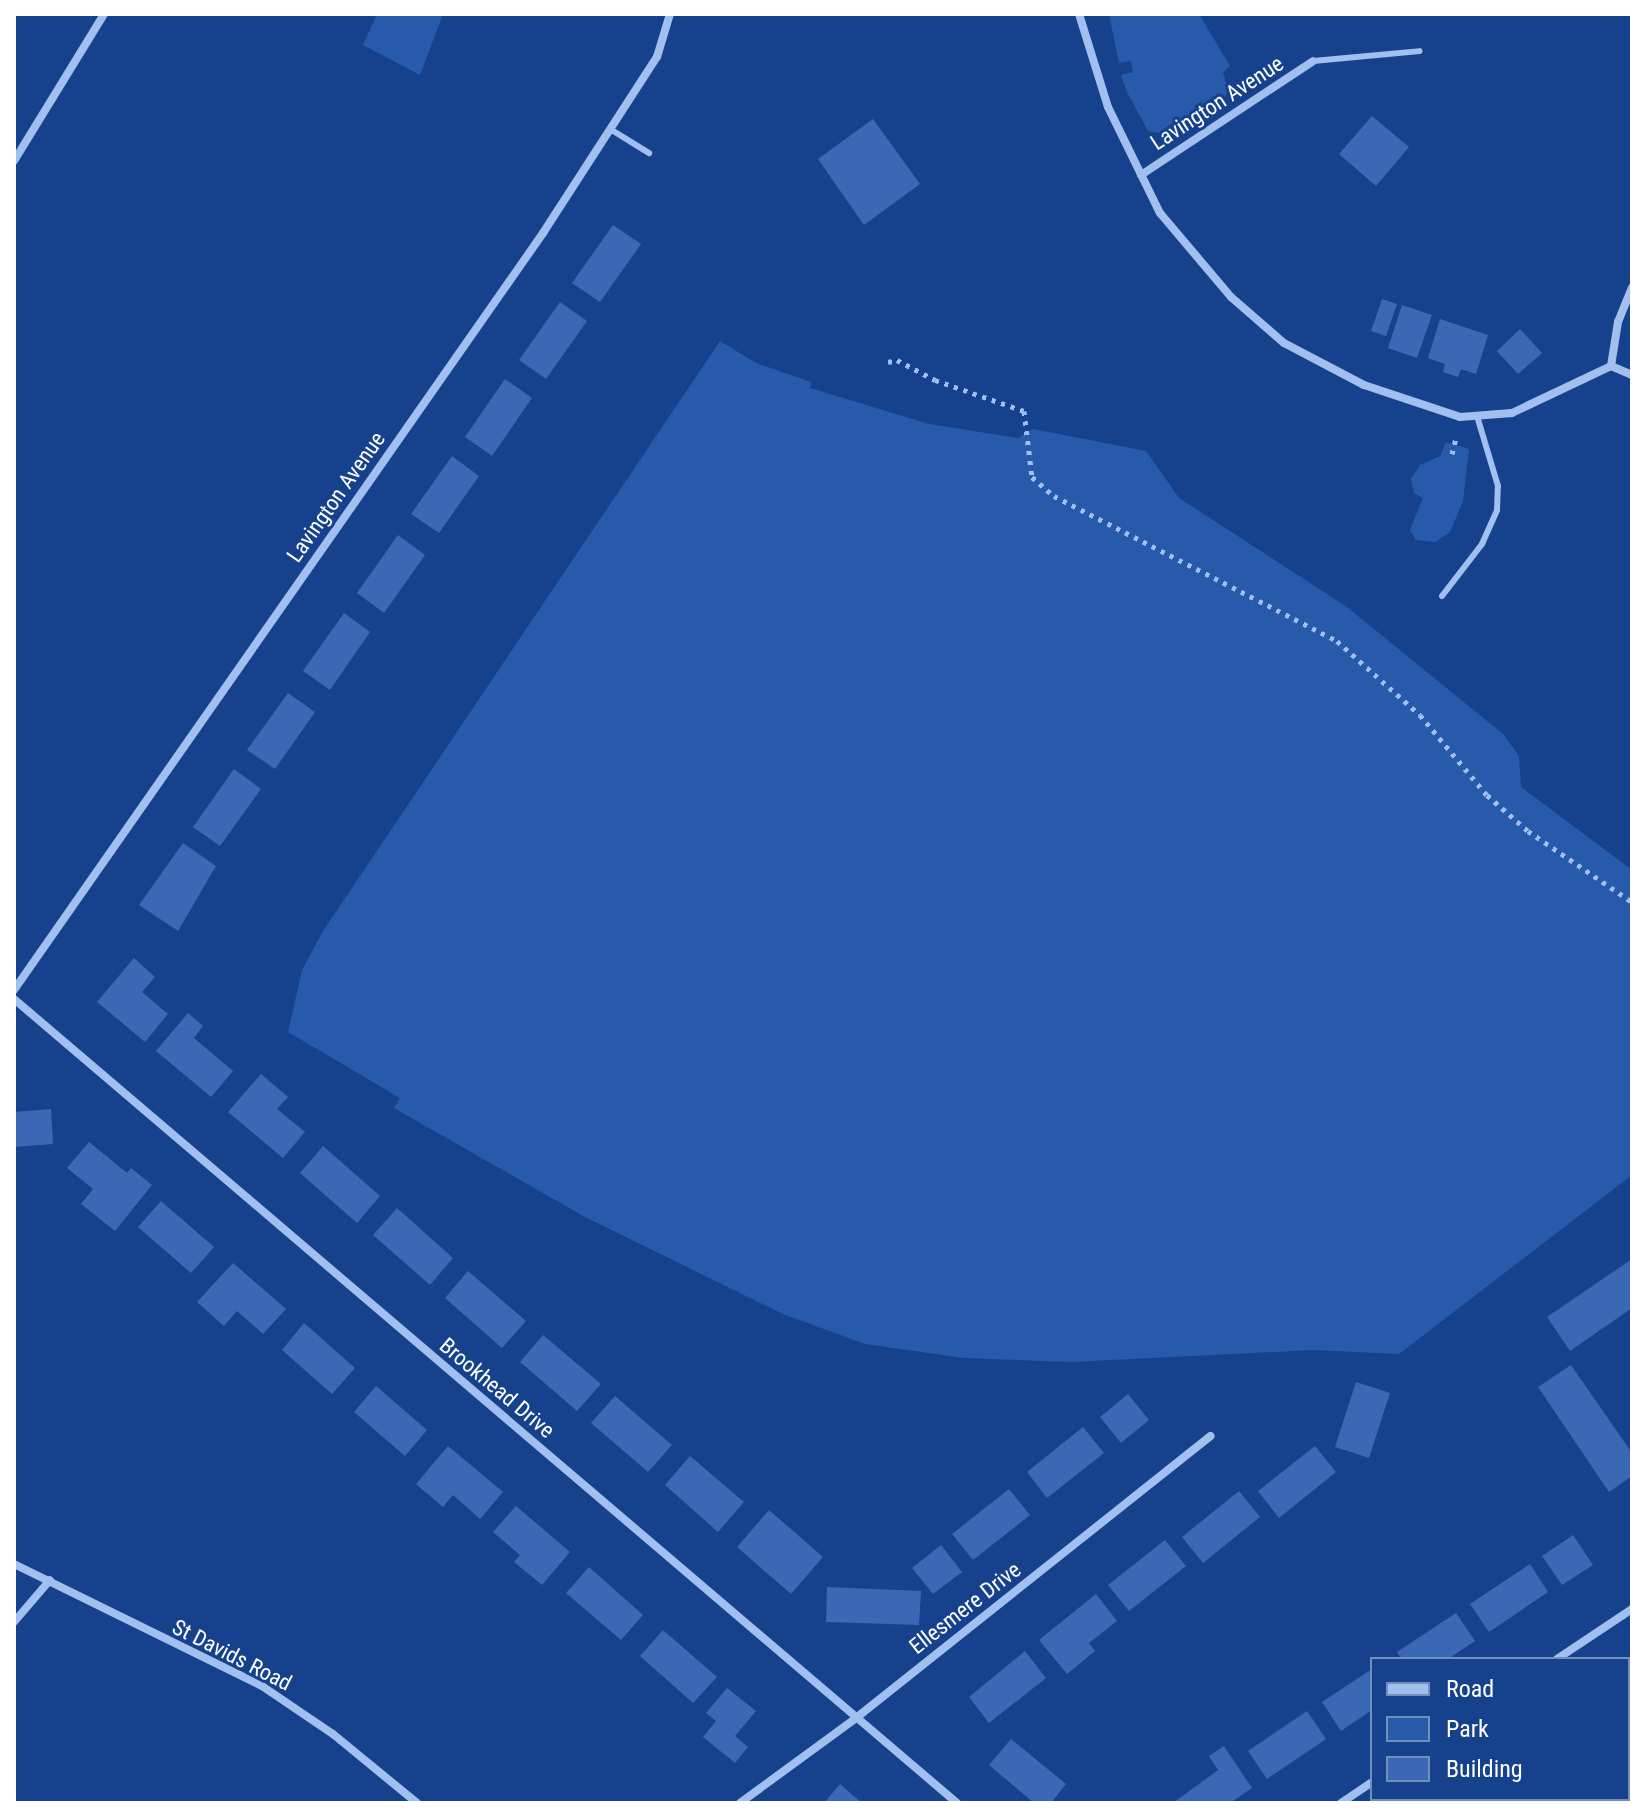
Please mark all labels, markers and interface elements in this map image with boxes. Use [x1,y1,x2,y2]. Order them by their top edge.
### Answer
street label: Lavington Avenue [1146,50,1288,156]
street label: Lavington Avenue [281,427,391,567]
street label: Brookhead Drive [434,1332,560,1444]
street label: Ellesmere Drive [904,1556,1026,1660]
street label: St Davids Road [168,1614,296,1696]
legend [1370,1657,1630,1801]
text: Road [1446,1675,1494,1703]
text: Park [1446,1715,1489,1743]
text: Building [1446,1755,1523,1783]

